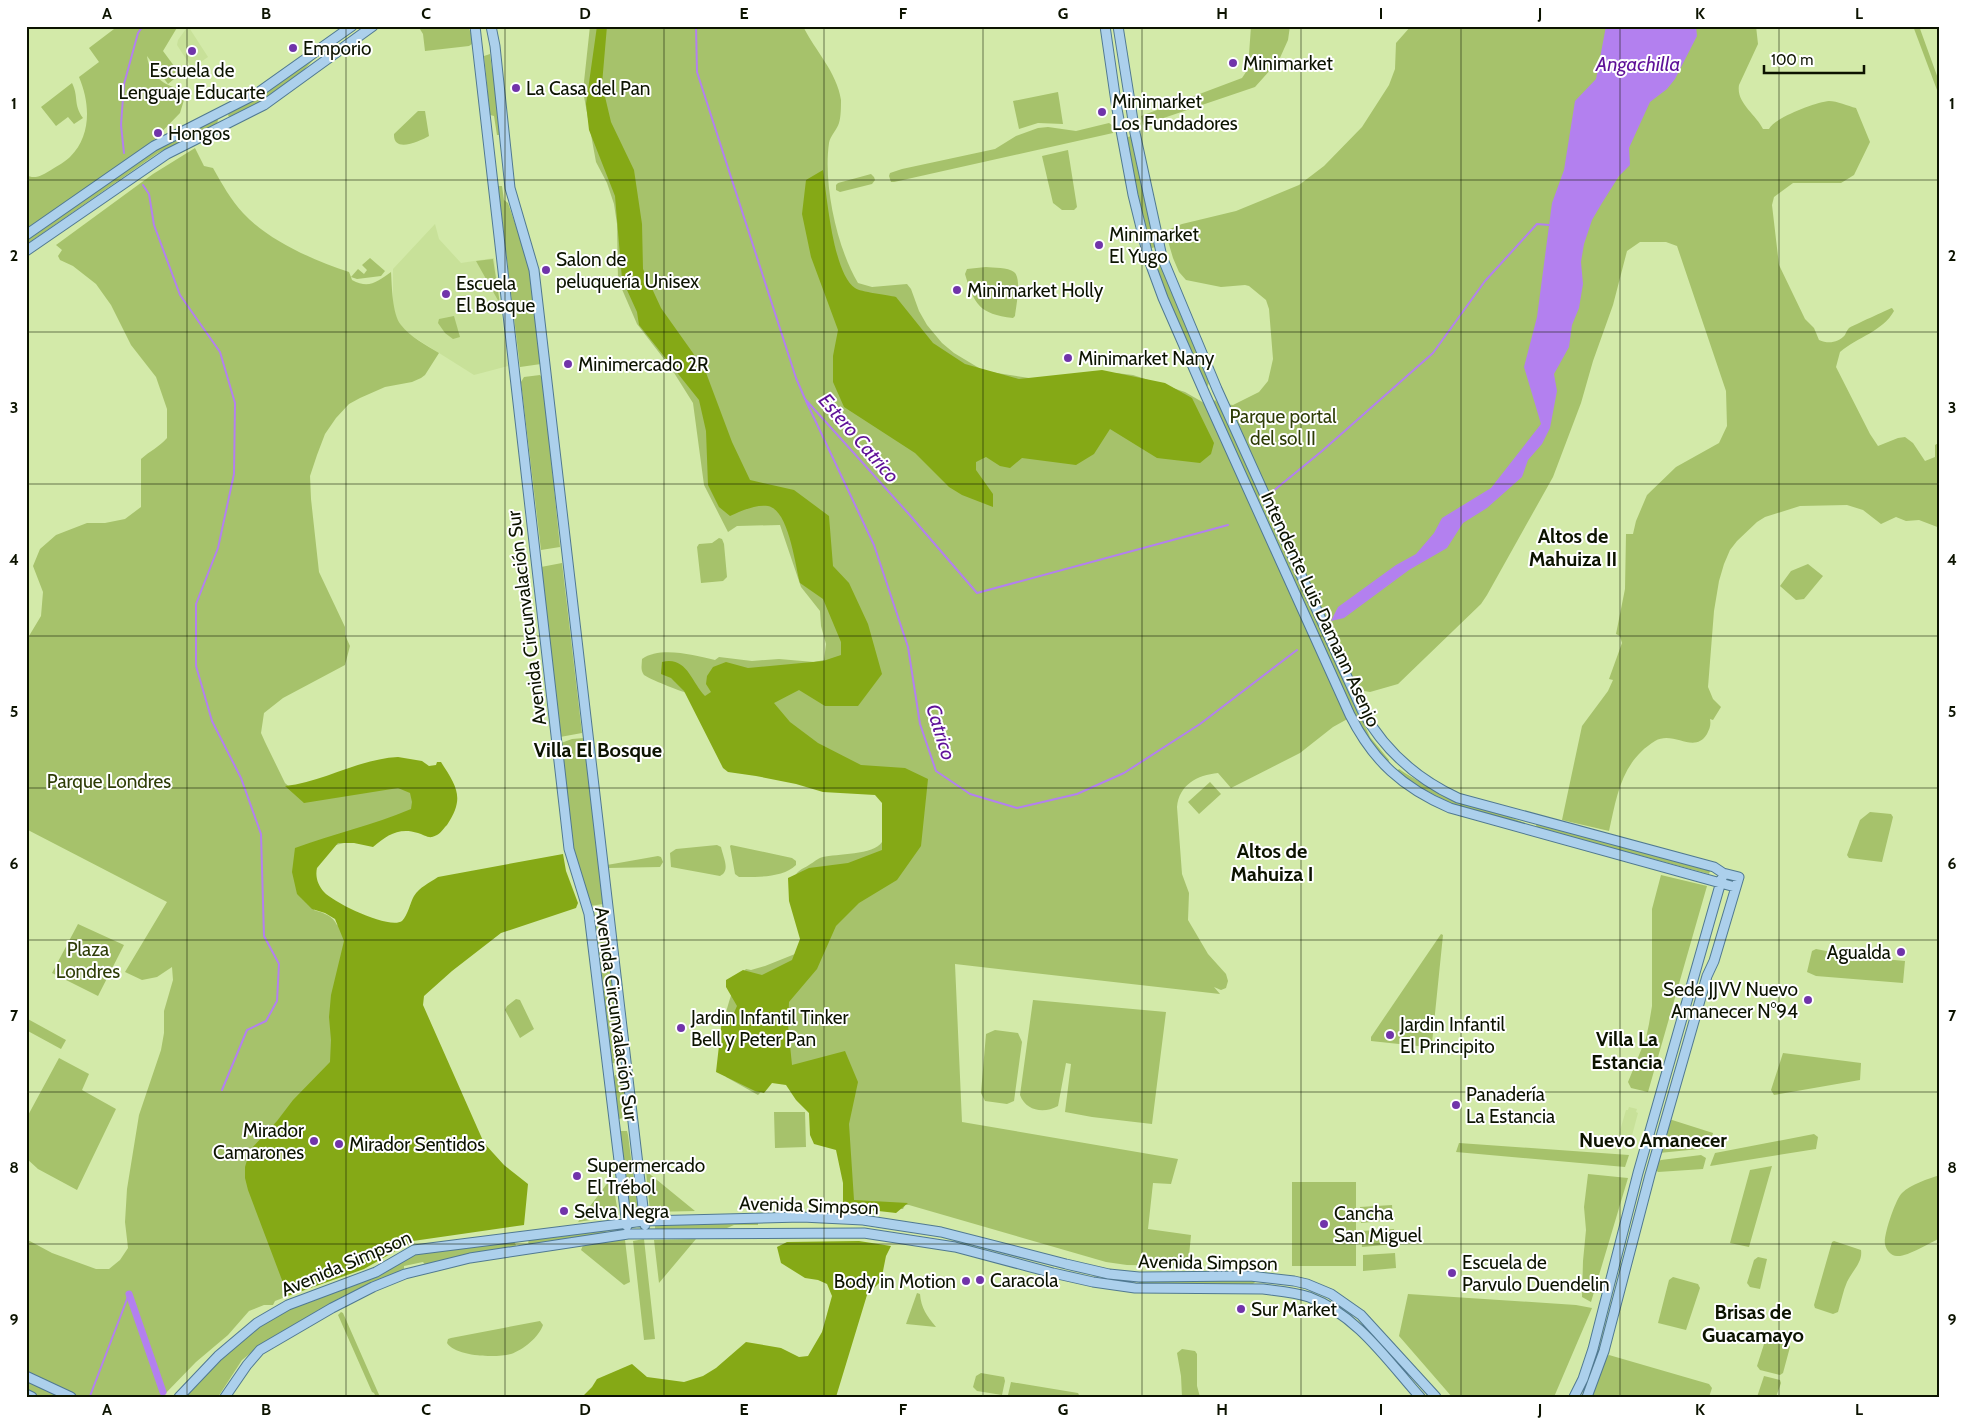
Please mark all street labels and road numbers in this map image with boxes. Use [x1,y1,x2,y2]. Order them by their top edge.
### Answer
street label: Intendente Luis Damann Asenjo [1256,488,1385,730]
street label: Avenida Circunvalación Sur [502,509,551,727]
street label: Avenida Circunvalación Sur [590,905,643,1123]
street label: Avenida Simpson [739,1192,879,1219]
street label: Avenida Simpson [277,1226,415,1301]
street label: Avenida Simpson [1138,1250,1278,1275]

